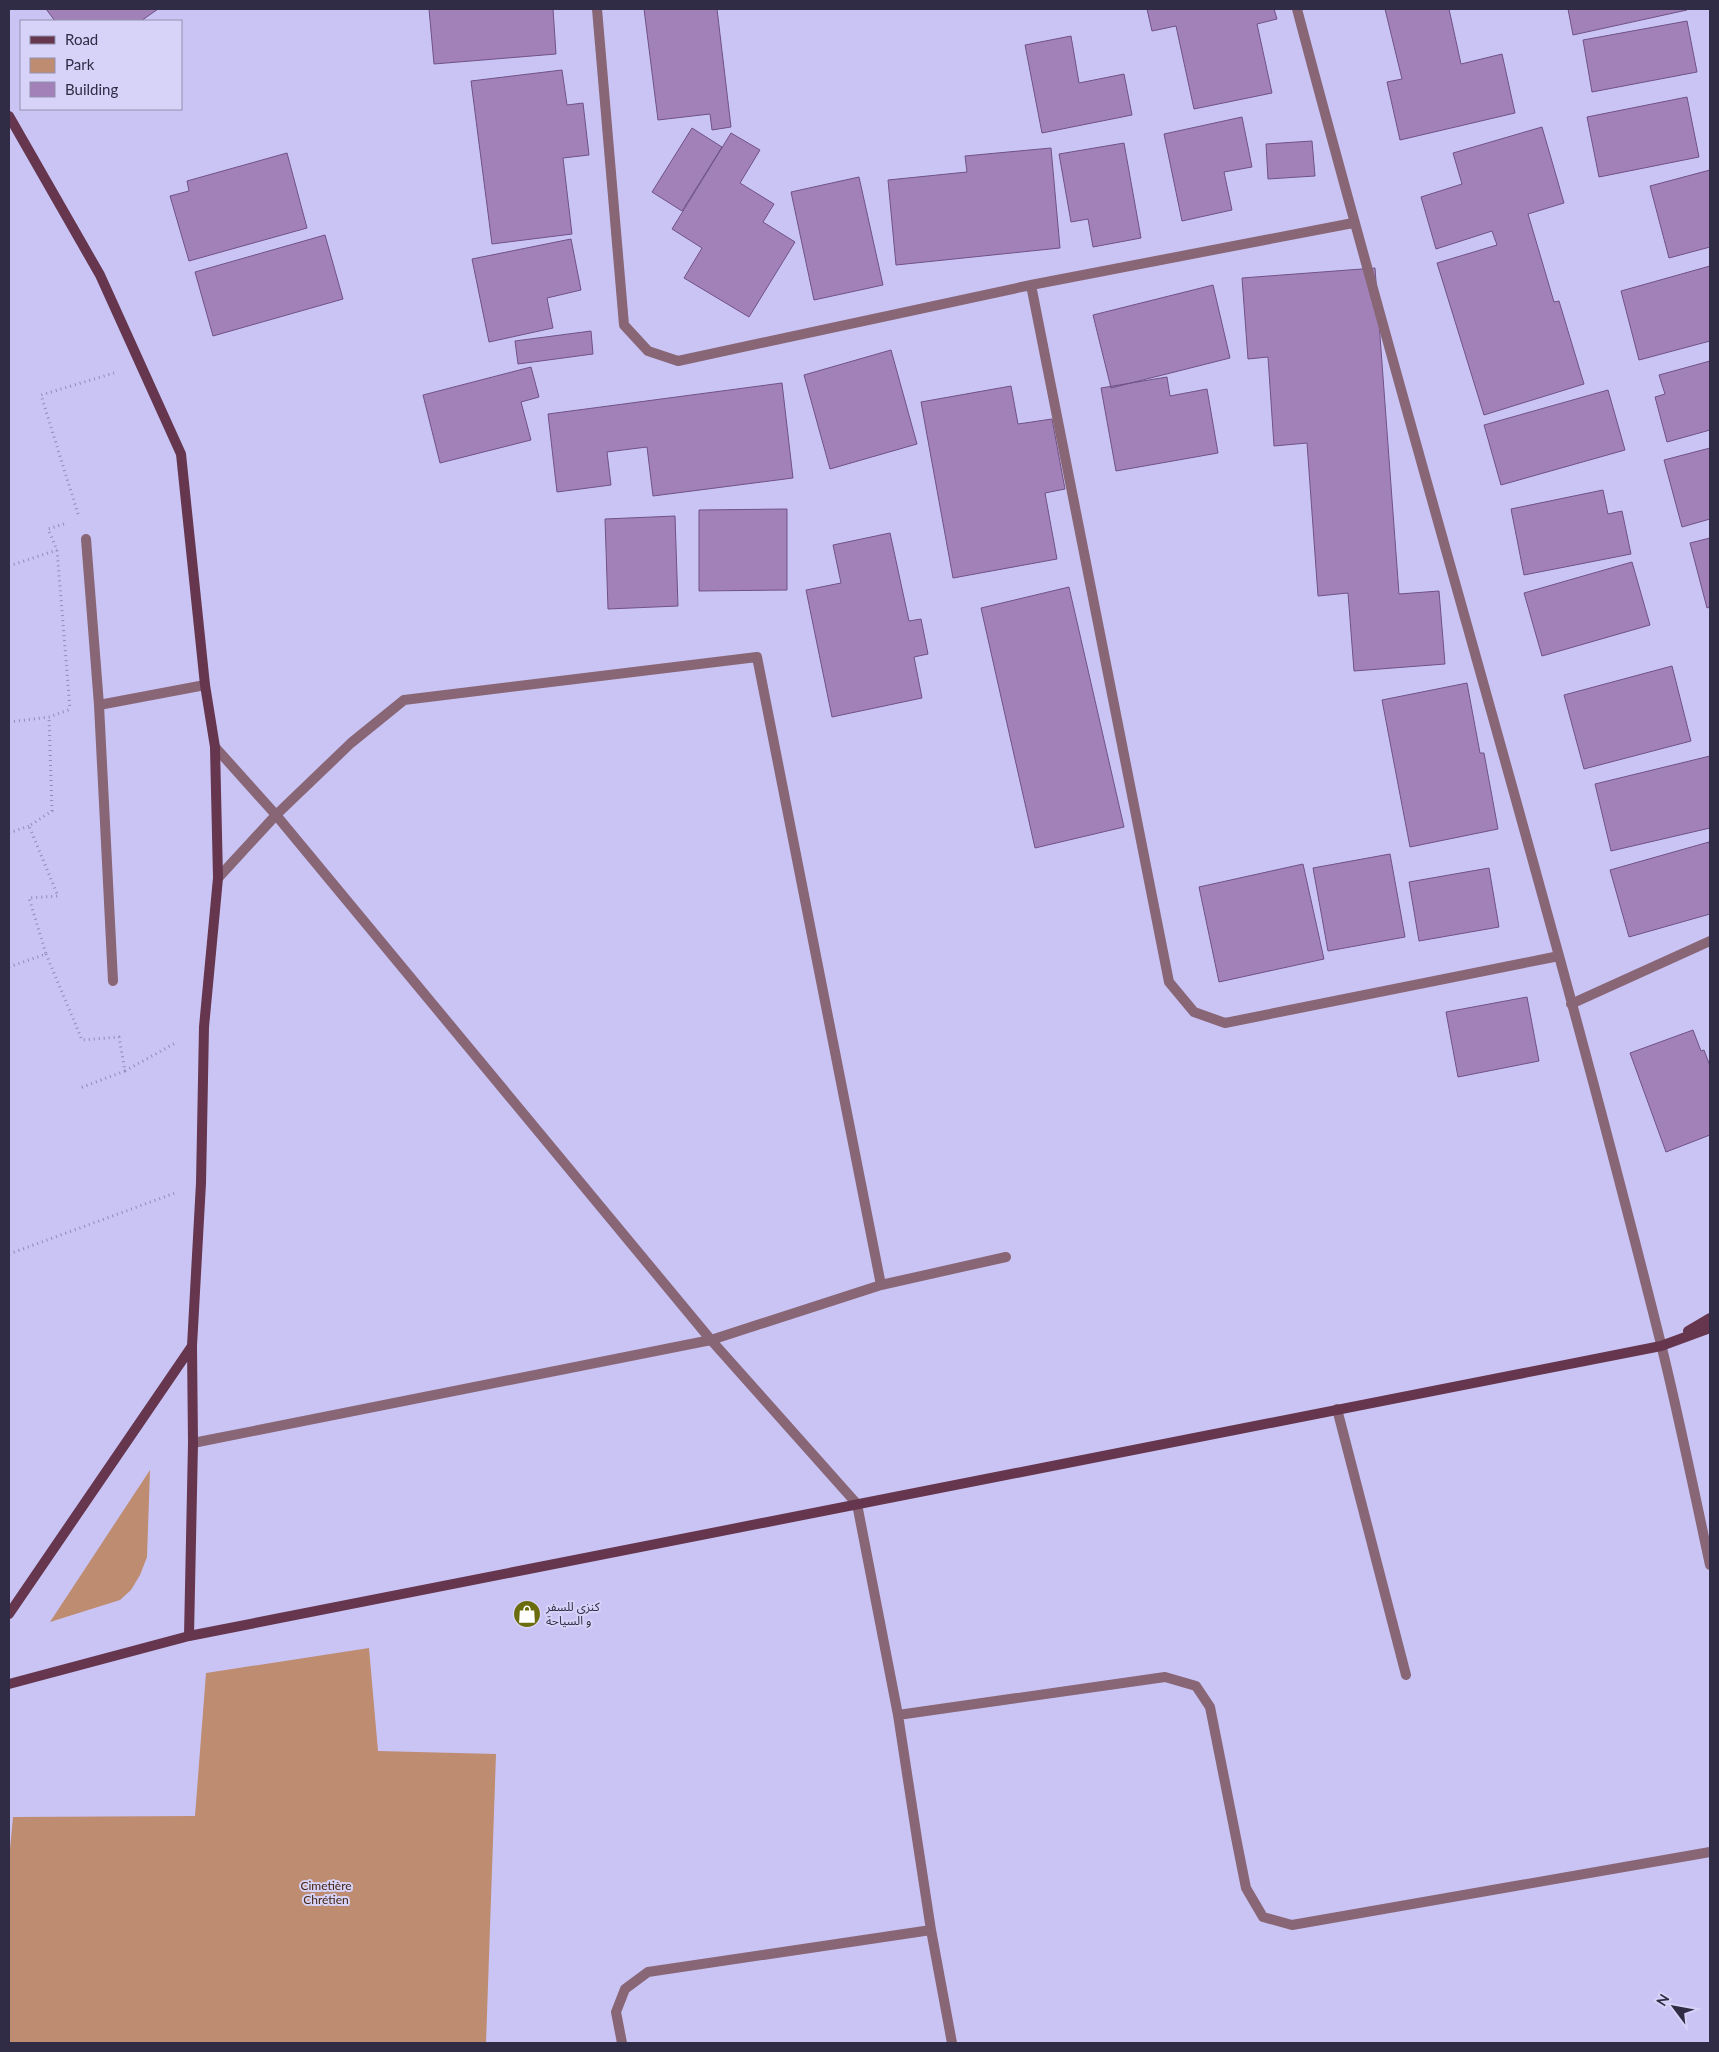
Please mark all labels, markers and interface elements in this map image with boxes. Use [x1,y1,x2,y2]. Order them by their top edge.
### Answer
legend [20,20,182,110]
text: Road [65,30,98,48]
text: Park [65,55,95,73]
text: Building [65,80,118,98]
shop icon: كنزي للسفر و السياحة [512,1599,542,1629]
place label: كنزي للسفر و السياحة [545,1599,601,1628]
park label: Cimetière Chrétien [300,1878,352,1907]
north arrow [1649,1982,1699,2032]
text: N [1652,1991,1673,2009]

